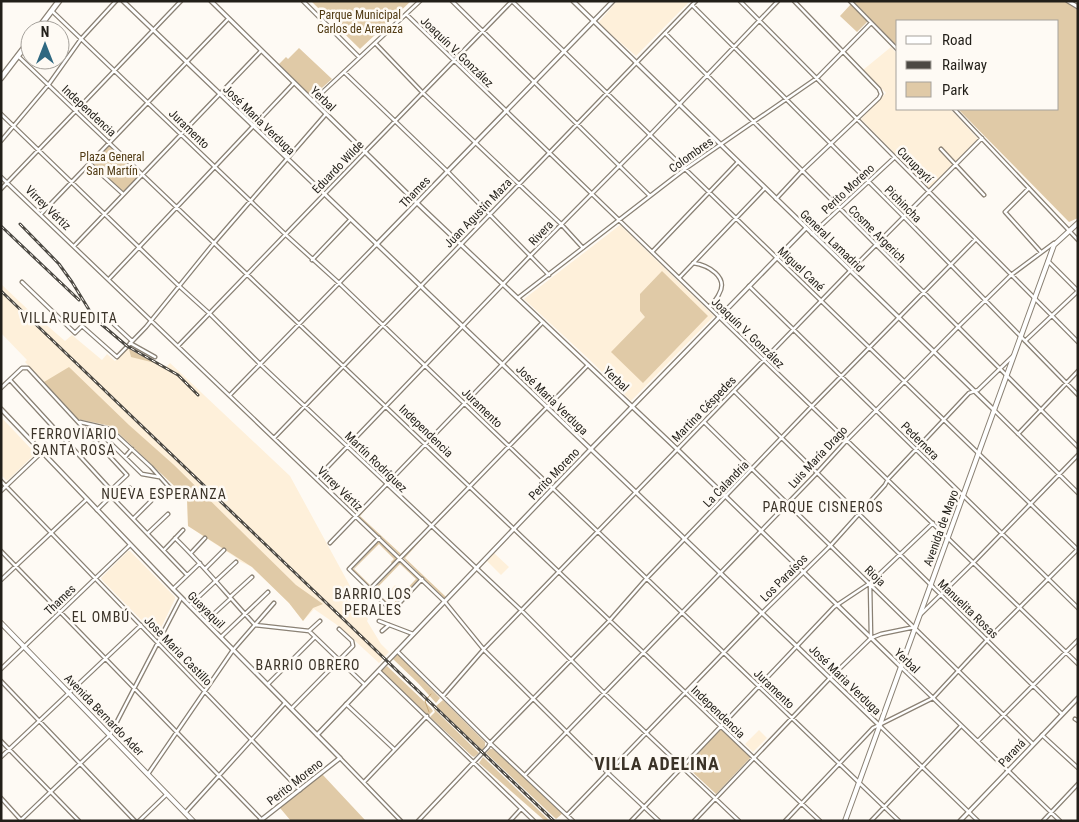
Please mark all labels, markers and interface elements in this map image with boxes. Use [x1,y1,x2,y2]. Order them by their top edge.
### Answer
park label: Parque Municipal Carlos de Arenaza [317,8,403,36]
street label: Joaquín V. González [418,14,496,90]
north arrow [20,20,70,70]
legend [896,20,1059,110]
text: N [41,24,49,40]
text: Road [942,31,972,49]
text: Railway [942,56,987,74]
text: Park [942,81,969,99]
street label: Independencia [59,82,119,140]
street label: José Maria Verduga [220,82,298,158]
street label: Yerbal [307,84,339,114]
street label: Juramento [166,106,212,152]
street label: Colombres [666,134,716,176]
street label: Eduardo Wilde [309,137,367,196]
street label: Curupaytí [894,144,937,187]
park label: Plaza General San Martín [80,150,145,178]
street label: Perito Moreno [819,161,877,217]
street label: Thames [397,173,433,211]
street label: Juan Agustín Maza [441,175,515,251]
street label: Virrey Vértiz [22,183,74,233]
street label: Pichincha [882,183,925,226]
street label: Cosme Argerich [845,202,909,266]
street label: General Lamadrid [797,207,867,275]
street label: Rivera [526,218,556,248]
street label: Miguel Cané [775,244,827,294]
street label: Joaquín V. González [709,295,787,371]
district label: VILLA RUEDITA [20,310,118,326]
street label: José Maria Verduga [513,362,591,438]
street label: Yerbal [600,364,632,394]
street label: Martina Céspedes [669,373,739,445]
street label: Juramento [459,385,505,431]
street label: Independencia [396,402,456,460]
street label: Pedernera [898,419,942,463]
street label: Luis María Drago [786,423,850,491]
district label: FERROVIARIO SANTA ROSA [31,426,117,458]
street label: Martín Rodríguez [342,429,410,495]
street label: Perito Moreno [526,445,582,503]
street label: La Calandria [700,458,752,510]
street label: Virrey Vértiz [314,464,366,514]
district label: NUEVA ESPERANZA [101,486,227,502]
street label: Avenida de Mayo [921,488,961,568]
district label: PARQUE CISNEROS [762,499,884,515]
street label: Los Paraísos [757,551,811,605]
street label: Rioja [862,563,889,589]
street label: Manuelita Rosas [935,577,1001,641]
street label: Thames [41,582,79,618]
district label: BARRIO LOS PERALES [334,586,412,618]
street label: Guayaquil [185,589,227,631]
district label: EL OMBÚ [72,608,130,625]
street label: Jose Maria Castillo [141,613,215,689]
street label: José Maria Verduga [806,642,884,718]
street label: Yerbal [891,646,923,676]
district label: BARRIO OBRERO [256,657,361,673]
street label: Juramento [751,666,797,712]
street label: Avenida Bernardo Ader [61,671,147,759]
street label: Independencia [688,683,748,741]
street label: Paraná [995,736,1029,770]
district label: VILLA ADELINA [594,753,720,774]
street label: Perito Moreno [264,756,326,808]

